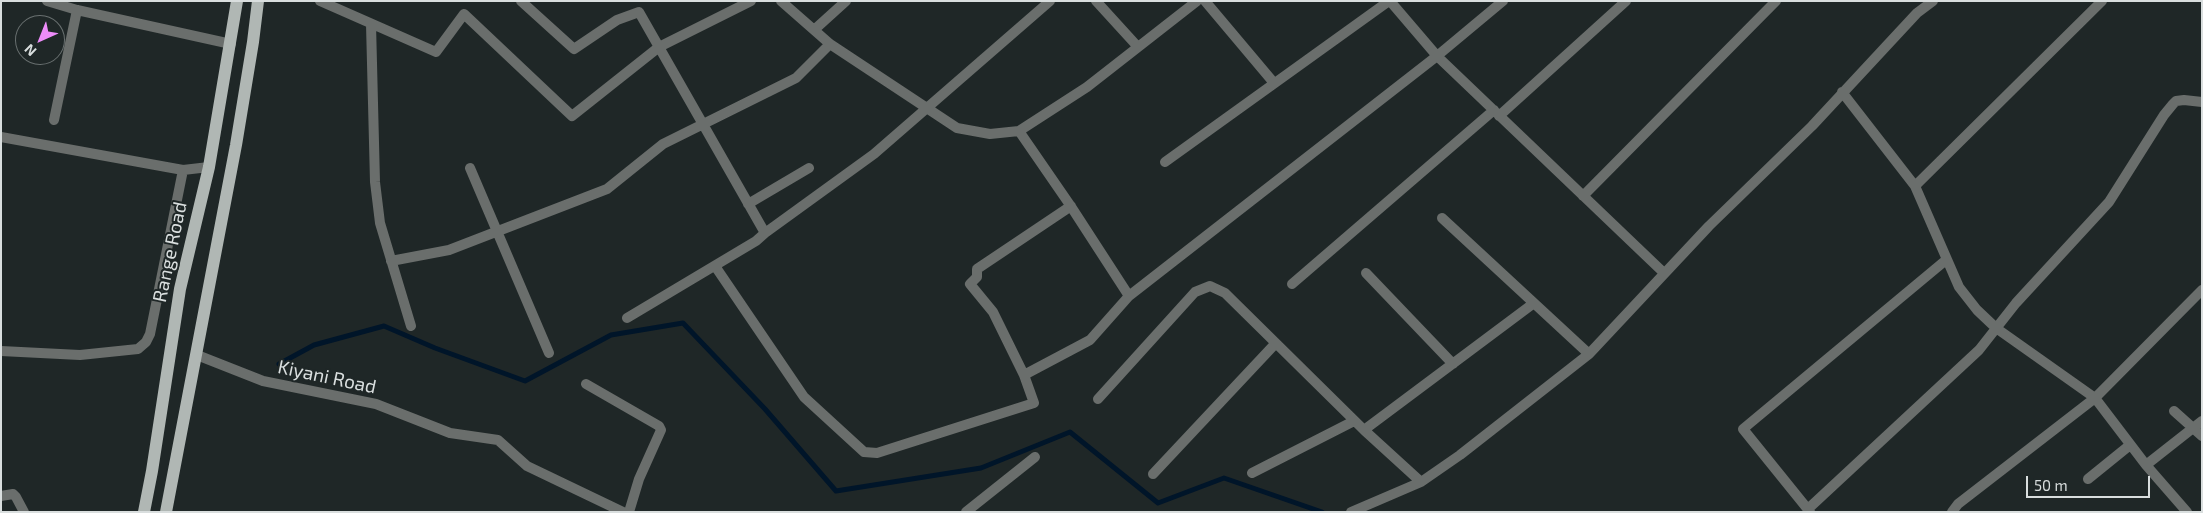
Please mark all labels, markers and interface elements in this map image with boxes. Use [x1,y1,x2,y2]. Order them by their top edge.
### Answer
north arrow [15,15,65,65]
text: N [20,41,39,60]
street label: Range Road [148,200,192,304]
street label: Kiyani Road [276,355,378,399]
scale bar [2028,466,2152,498]
text: 50 m [2034,476,2068,494]

